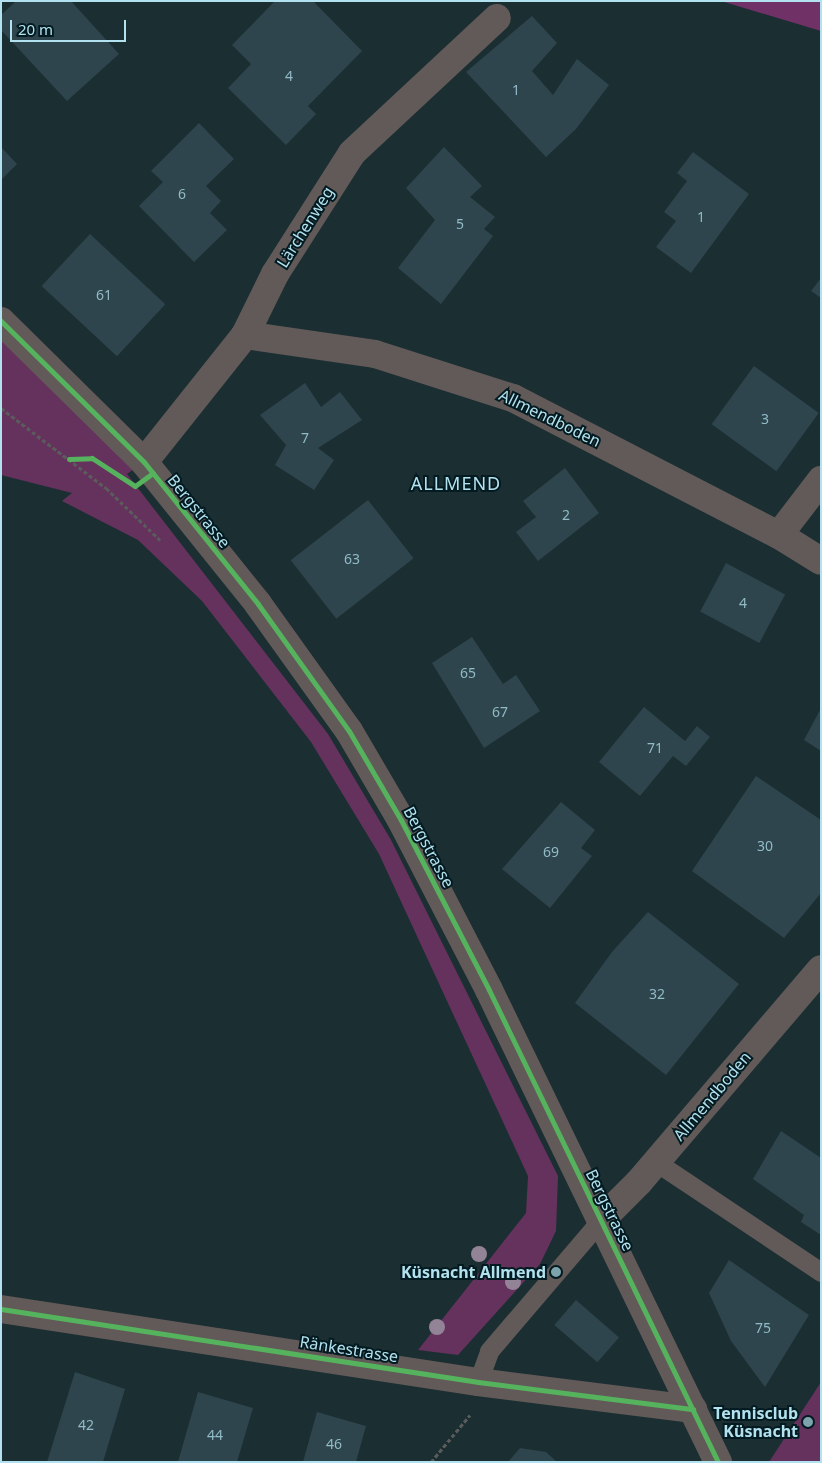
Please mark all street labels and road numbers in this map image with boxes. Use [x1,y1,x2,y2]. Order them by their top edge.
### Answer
street label: Lärchenweg [273,183,337,271]
street label: Allmendboden [496,385,604,451]
street label: Bergstrasse [164,470,234,552]
street label: Bergstrasse [400,803,458,891]
street label: Allmendboden [669,1048,755,1144]
street label: Bergstrasse [582,1166,638,1254]
street label: Ränkestrasse [298,1332,400,1366]

